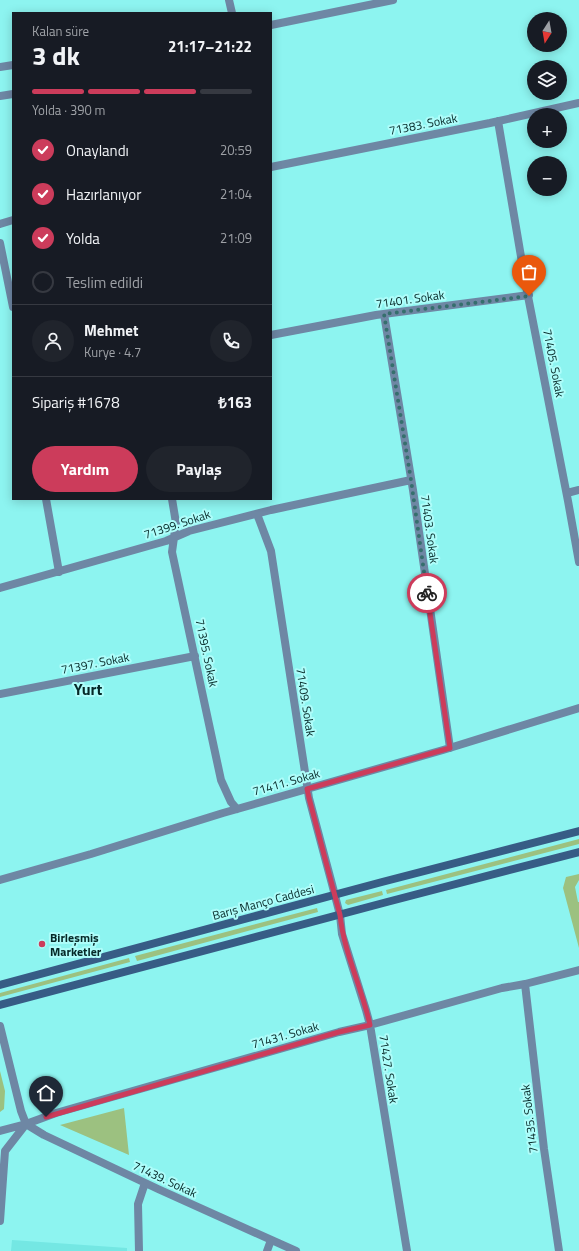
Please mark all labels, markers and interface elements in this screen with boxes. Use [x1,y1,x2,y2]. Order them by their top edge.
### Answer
north arrow [527,12,567,52]
map controls [527,12,567,196]
text: Kalan süre [32,21,89,41]
text: 21:17–21:22 [168,35,252,58]
text: 3 dk [32,36,80,75]
button: layers [527,60,567,100]
text: Yolda · 390 m [32,100,105,120]
street label: 71383. Sokak [387,108,459,140]
button: + [527,108,567,148]
icon: check [32,139,54,161]
text: Onaylandı [66,139,129,162]
text: 20:59 [220,140,252,160]
button: − [527,156,567,196]
icon: check [32,183,54,205]
text: Hazırlanıyor [66,183,141,206]
text: 21:04 [220,184,252,204]
icon: check [32,227,54,249]
text: Yolda [66,227,100,250]
text: 21:09 [220,228,252,248]
pin [512,255,546,296]
icon: bag [518,261,540,283]
text: Teslim edildi [66,271,143,294]
street label: 71401. Sokak [374,285,446,313]
text: Mehmet [84,319,138,342]
button: person [32,320,74,362]
button: phone [210,320,252,362]
street label: 71405. Sokak [538,327,570,399]
text: Kurye · 4.7 [84,342,141,362]
text: Sipariş #1678 [32,391,120,414]
text: ₺163 [218,391,252,414]
button: Yardım [32,446,138,492]
button: Paylaş [146,446,252,492]
street label: 71403. Sokak [416,493,444,565]
street label: 71399. Sokak [141,504,213,544]
courier [407,573,447,613]
icon: bike [416,582,438,604]
street label: 71395. Sokak [191,617,224,689]
street label: 71397. Sokak [59,647,131,679]
street label: 71409. Sokak [291,666,321,738]
district label: Yurt [74,677,103,701]
street label: 71411. Sokak [250,763,322,801]
street label: Barış Manço Caddesi [210,879,316,925]
place label: Birleşmiş Marketler [50,928,102,961]
marker: Birleşmiş Marketler [37,939,47,949]
street label: 71431. Sokak [249,1016,321,1054]
street label: 71427. Sokak [374,1033,404,1105]
pin [29,1076,63,1117]
icon: home [35,1082,57,1104]
street label: 71435. Sokak [515,1083,543,1154]
street label: 71439. Sokak [130,1156,201,1202]

